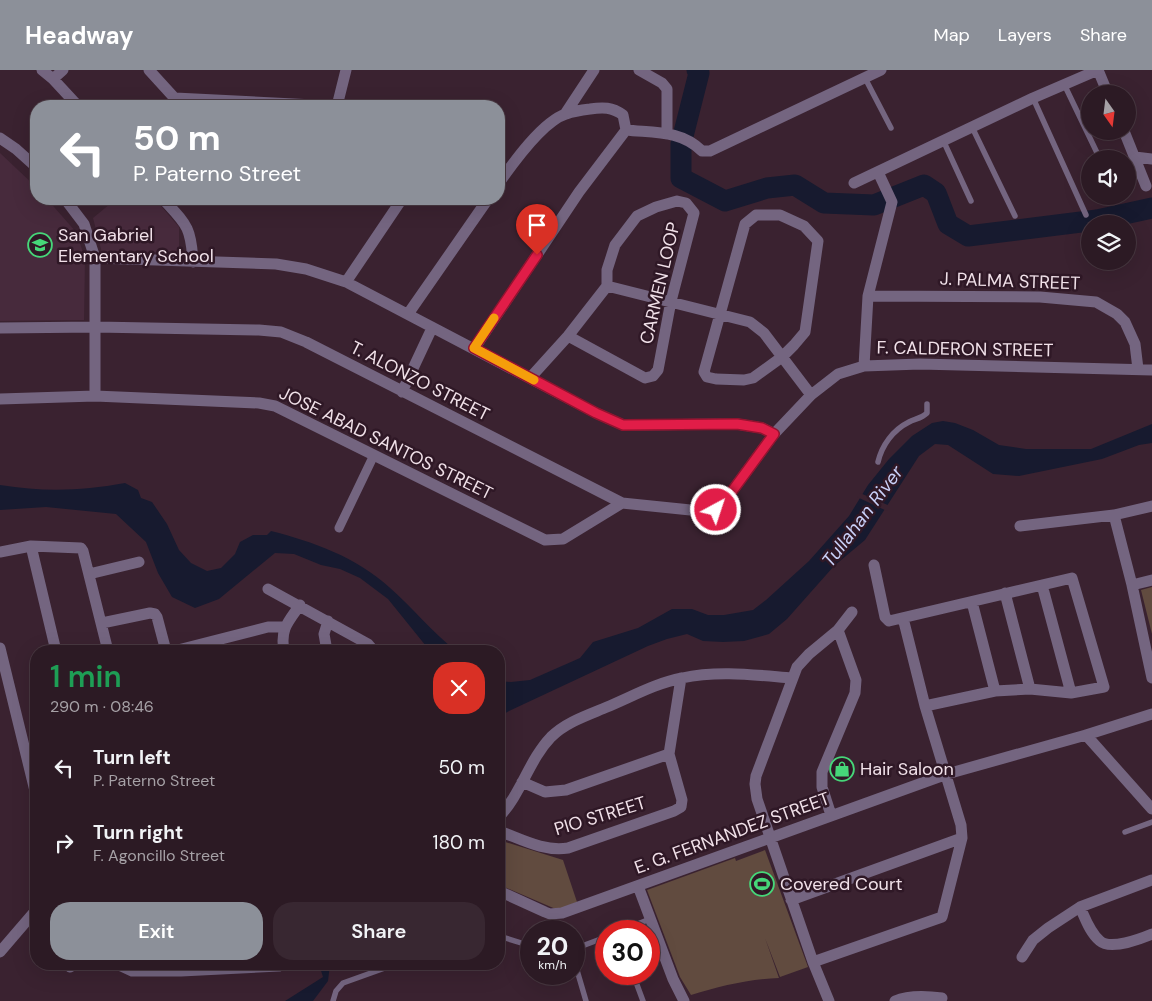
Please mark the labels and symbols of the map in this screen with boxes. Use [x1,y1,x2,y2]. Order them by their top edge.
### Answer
north arrow [1081,85,1136,140]
pin [516,204,558,255]
street label: CARMEN LOOP [634,220,686,346]
place label: San Gabriel Elementary School [58,223,214,268]
school or university icon: San Gabriel Elementary School [27,232,53,258]
street label: J. PALMA STREET [939,267,1081,295]
street label: F. CALDERON STREET [876,335,1054,363]
street label: T. ALONZO STREET [346,336,494,426]
street label: JOSE ABAD SANTOS STREET [275,381,497,505]
water label: Tullahan River [816,460,909,572]
position arrow [689,483,741,535]
shop icon: Hair Saloon [829,756,855,782]
place label: Hair Saloon [860,757,954,781]
street label: E. G. FERNANDEZ STREET [631,786,833,880]
street label: PIO STREET [551,791,649,841]
sports icon: Covered Court [749,871,775,897]
place label: Covered Court [780,872,903,896]
speed limit sign: 30 [595,920,660,985]

